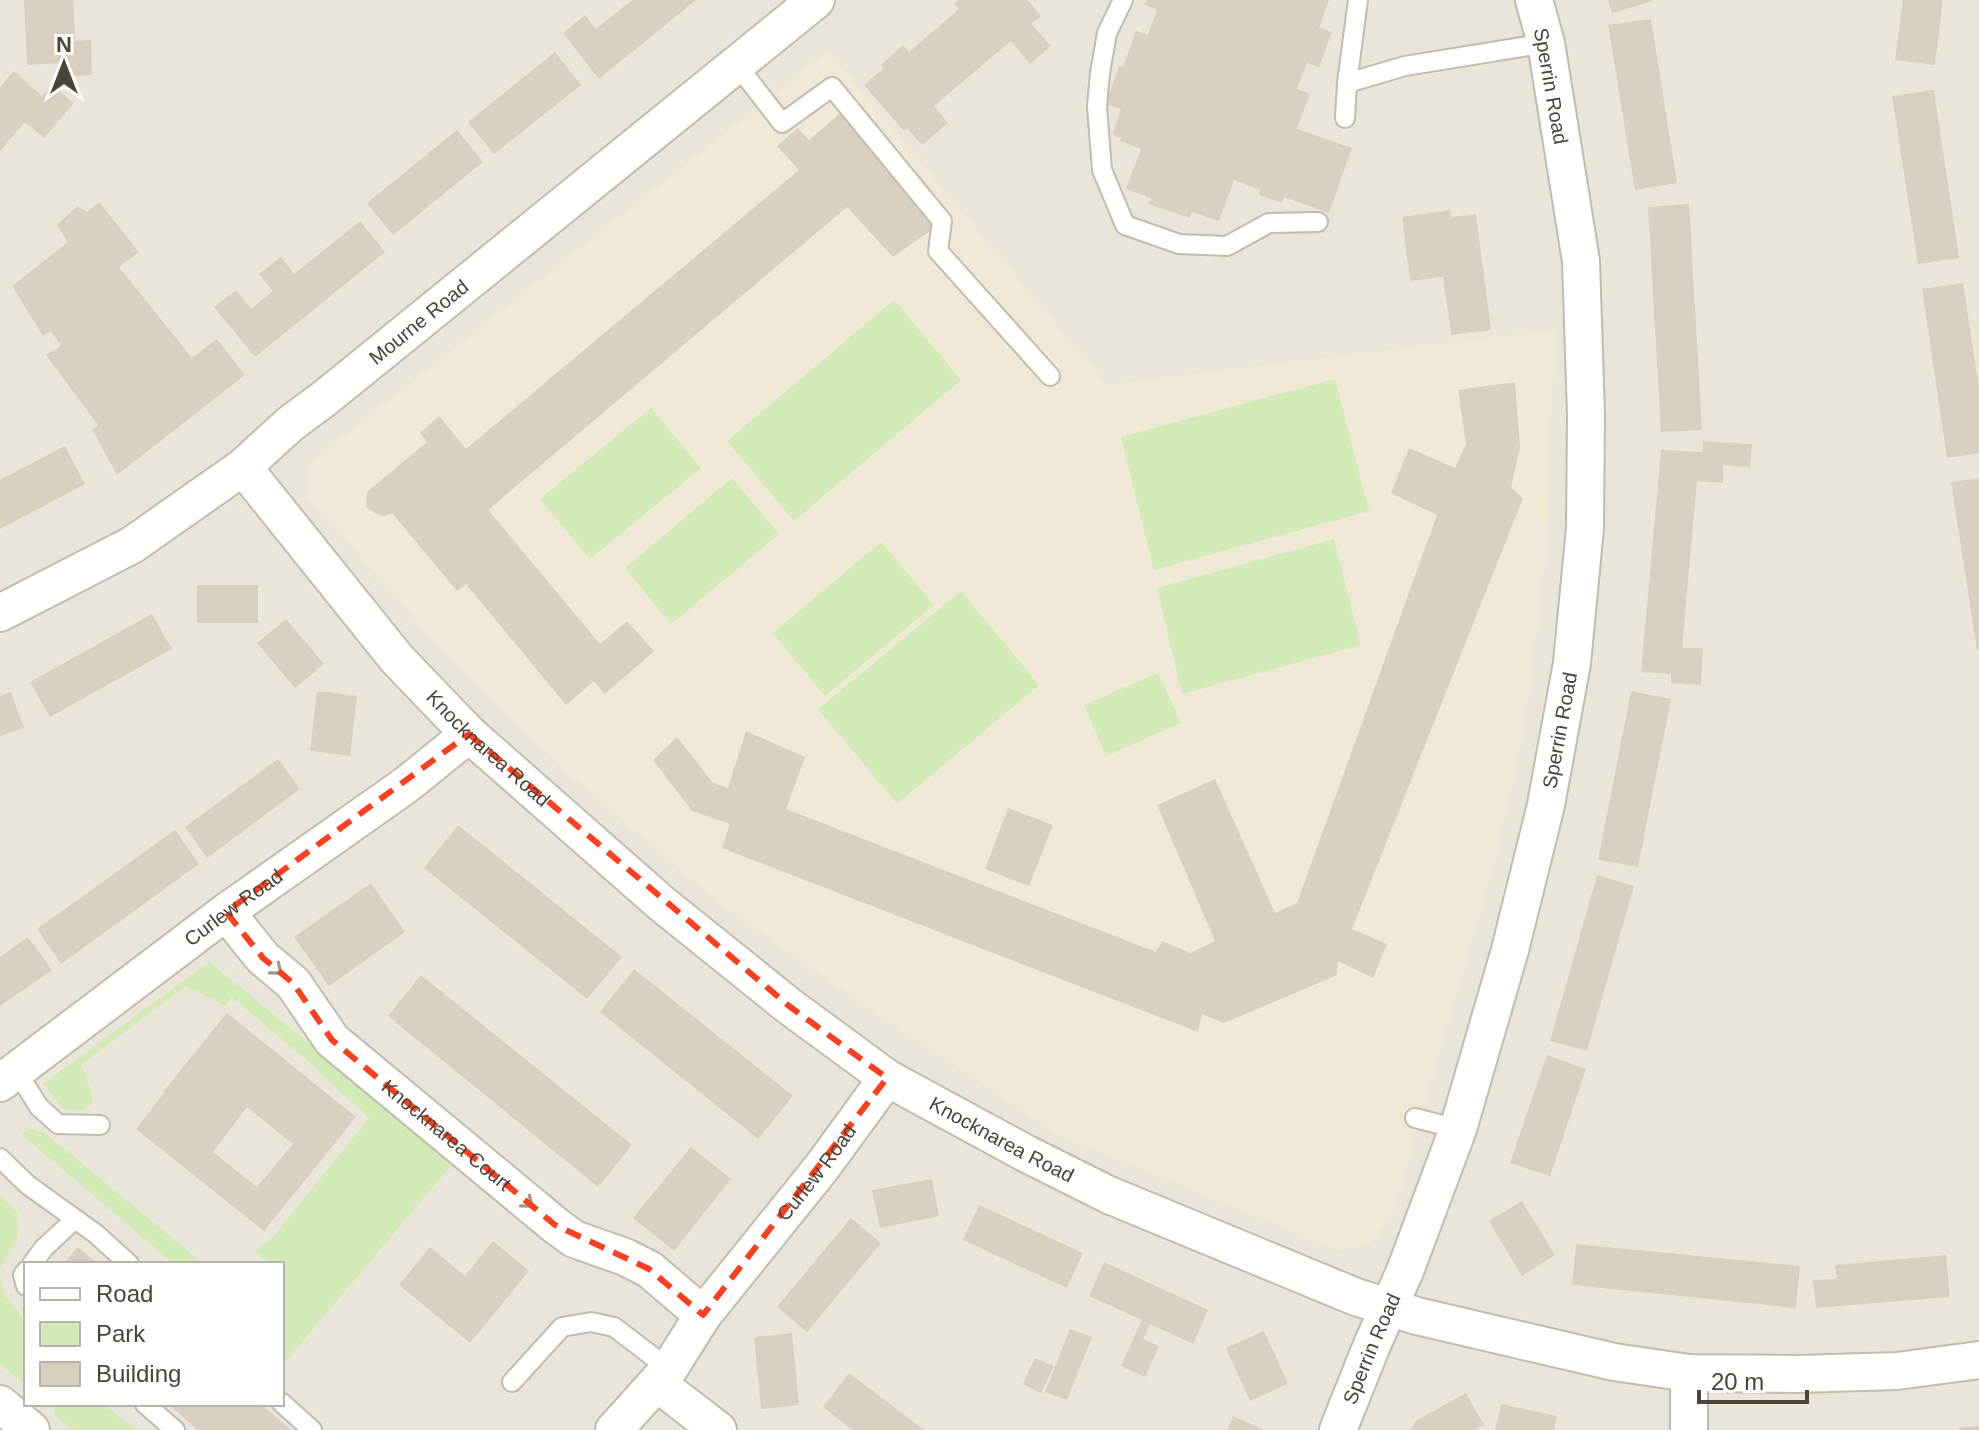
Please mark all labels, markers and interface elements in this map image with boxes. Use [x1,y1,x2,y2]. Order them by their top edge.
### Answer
north arrow [24,24,104,104]
street label: Sperrin Road [1530,26,1572,146]
text: N [56,32,72,57]
street label: Mourne Road [365,275,473,369]
street label: Sperrin Road [1538,670,1581,790]
street label: Knocknarea Road [422,686,554,811]
street label: Curlew Road [180,865,287,950]
one-way arrow [268,960,283,975]
street label: Knocknarea Court [377,1075,516,1195]
street label: Knocknarea Road [926,1092,1078,1187]
street label: Curlew Road [772,1120,860,1225]
one-way arrow [519,1193,533,1208]
legend [24,1262,284,1406]
text: Road [96,1280,153,1307]
street label: Sperrin Road [1339,1290,1405,1407]
text: Park [96,1320,146,1347]
scale bar [1699,1354,1807,1404]
text: Building [96,1360,181,1387]
text: 20 m [1711,1368,1764,1395]

